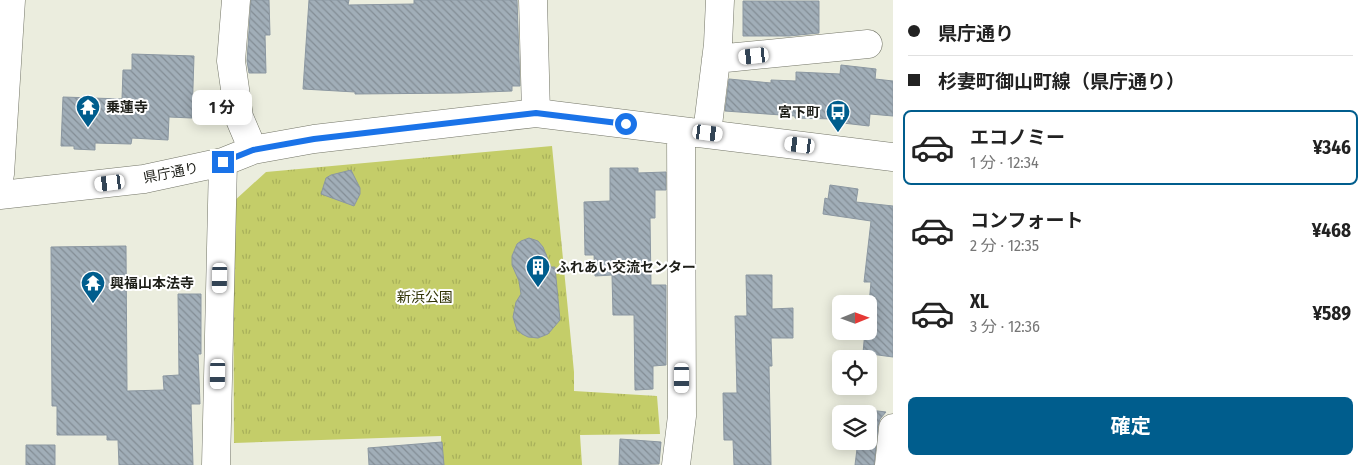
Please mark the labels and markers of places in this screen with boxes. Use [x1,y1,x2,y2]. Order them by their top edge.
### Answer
temple icon: 乗蓮寺 [75,94,101,128]
place label: 乗蓮寺 [106,99,148,116]
bus stop icon: 宮下町 [825,99,851,133]
place label: 宮下町 [778,104,820,121]
building icon: ふれあい交流センター [525,254,551,288]
place label: ふれあい交流センター [556,259,696,276]
temple icon: 興福山本法寺 [80,270,106,304]
place label: 興福山本法寺 [110,275,194,292]

